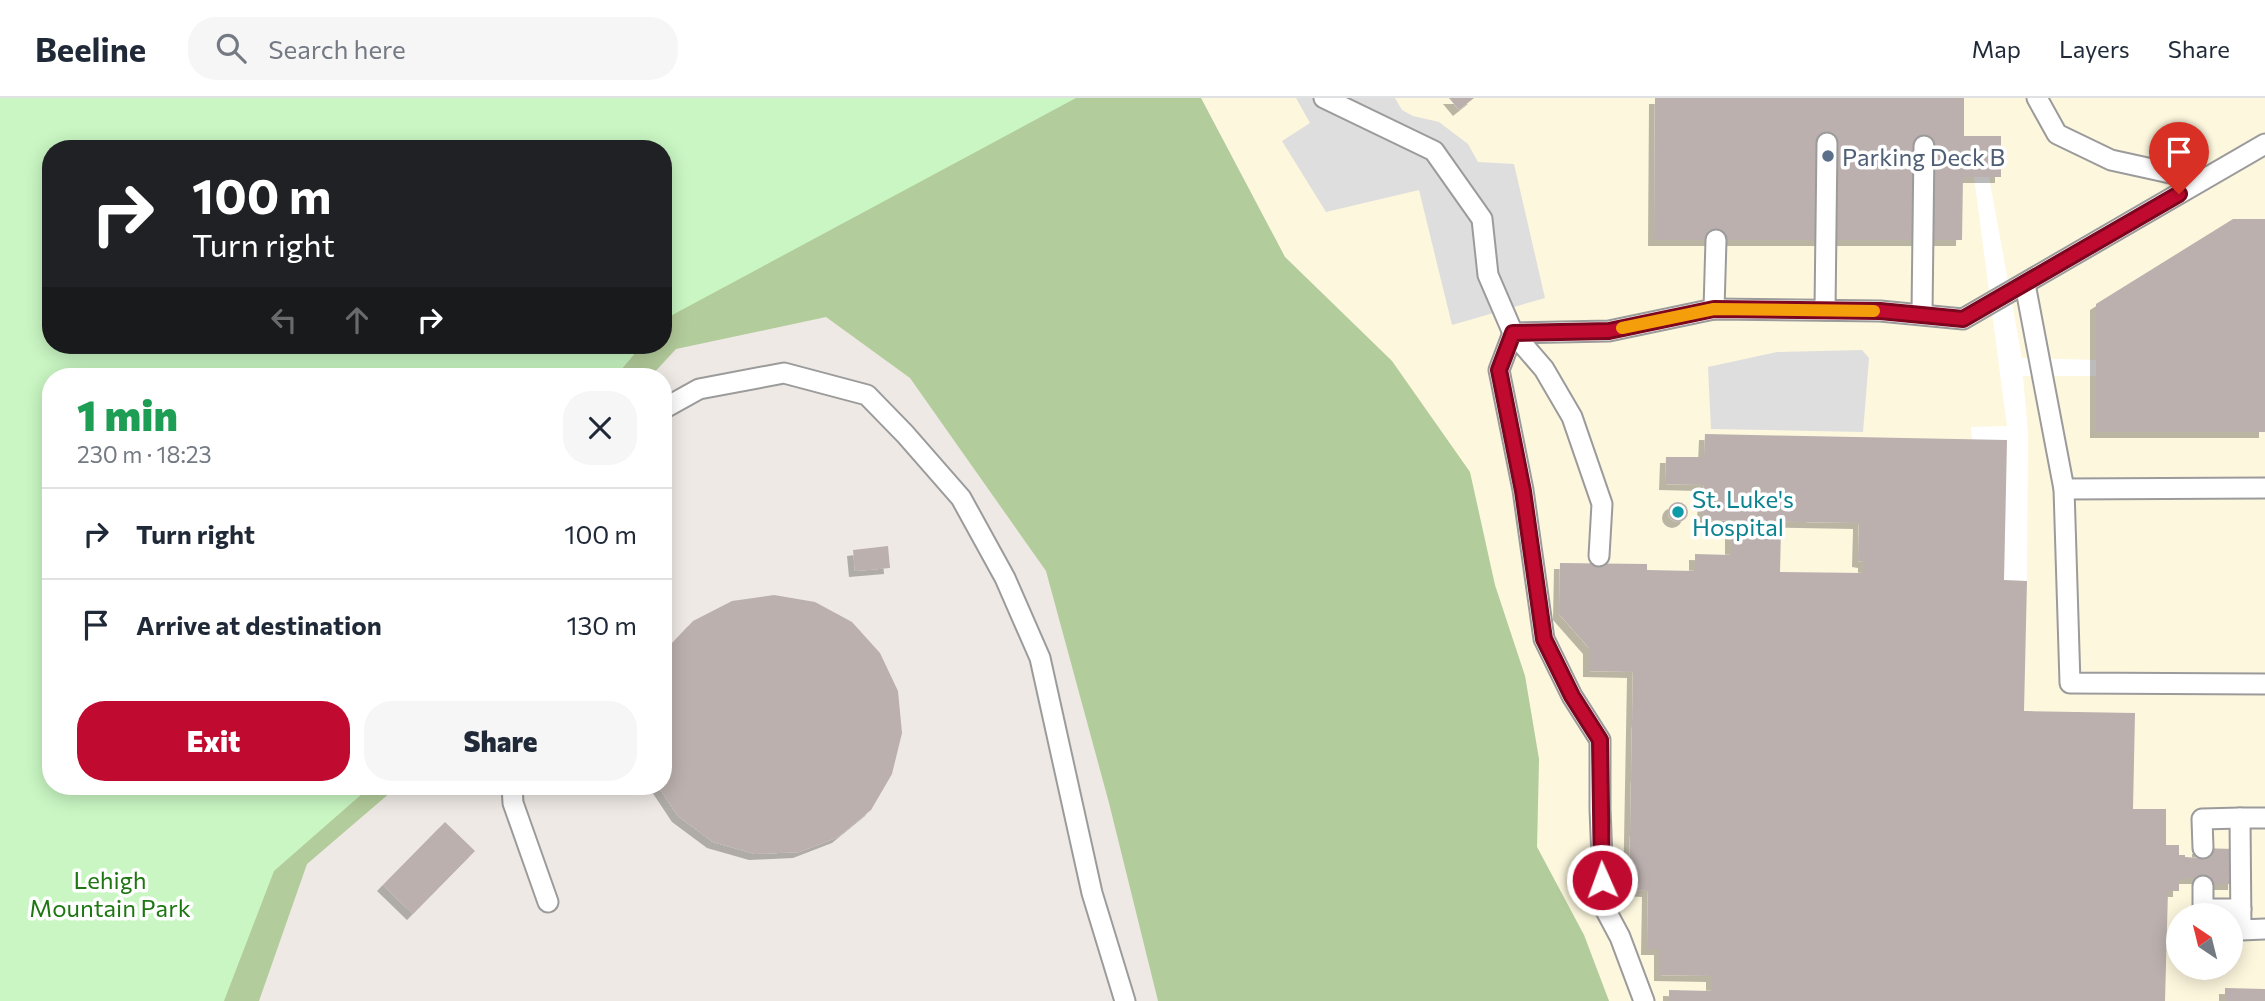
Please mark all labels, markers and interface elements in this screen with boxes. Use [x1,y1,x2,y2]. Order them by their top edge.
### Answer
search box [188,17,678,80]
text: Beeline [35,28,146,69]
icon: search [212,29,250,67]
text: Search here [268,33,406,64]
text: Map [1972,34,2021,63]
text: Layers [2059,34,2130,63]
text: Share [2168,34,2230,63]
pin [2149,122,2209,194]
icon: arrive [2160,133,2198,171]
place label: Parking Deck B [1842,142,2005,171]
marker: Parking Deck B [1820,148,1836,164]
text: 100 m [192,164,331,224]
icon: right [77,168,168,259]
text: Turn right [192,224,335,264]
icon: left [265,301,303,339]
icon: ahead [338,301,376,339]
icon: right [411,301,449,339]
text: 1 min [77,388,178,440]
button: close [563,391,637,465]
text: 230 m · 18:23 [77,440,212,468]
place label: St. Luke's Hospital [1692,484,1794,541]
marker: St. Luke's Hospital [1670,504,1686,520]
icon: right [77,515,115,553]
text: Turn right [136,518,255,549]
text: 100 m [564,518,637,549]
icon: arrive [77,606,115,644]
text: Arrive at destination [136,609,382,640]
text: 130 m [566,609,637,640]
button: Exit [77,701,350,781]
button: Share [364,701,637,781]
position arrow [1565,843,1639,917]
park label: Lehigh Mountain Park [29,865,191,922]
north arrow [2166,903,2244,980]
map controls [2166,903,2243,980]

